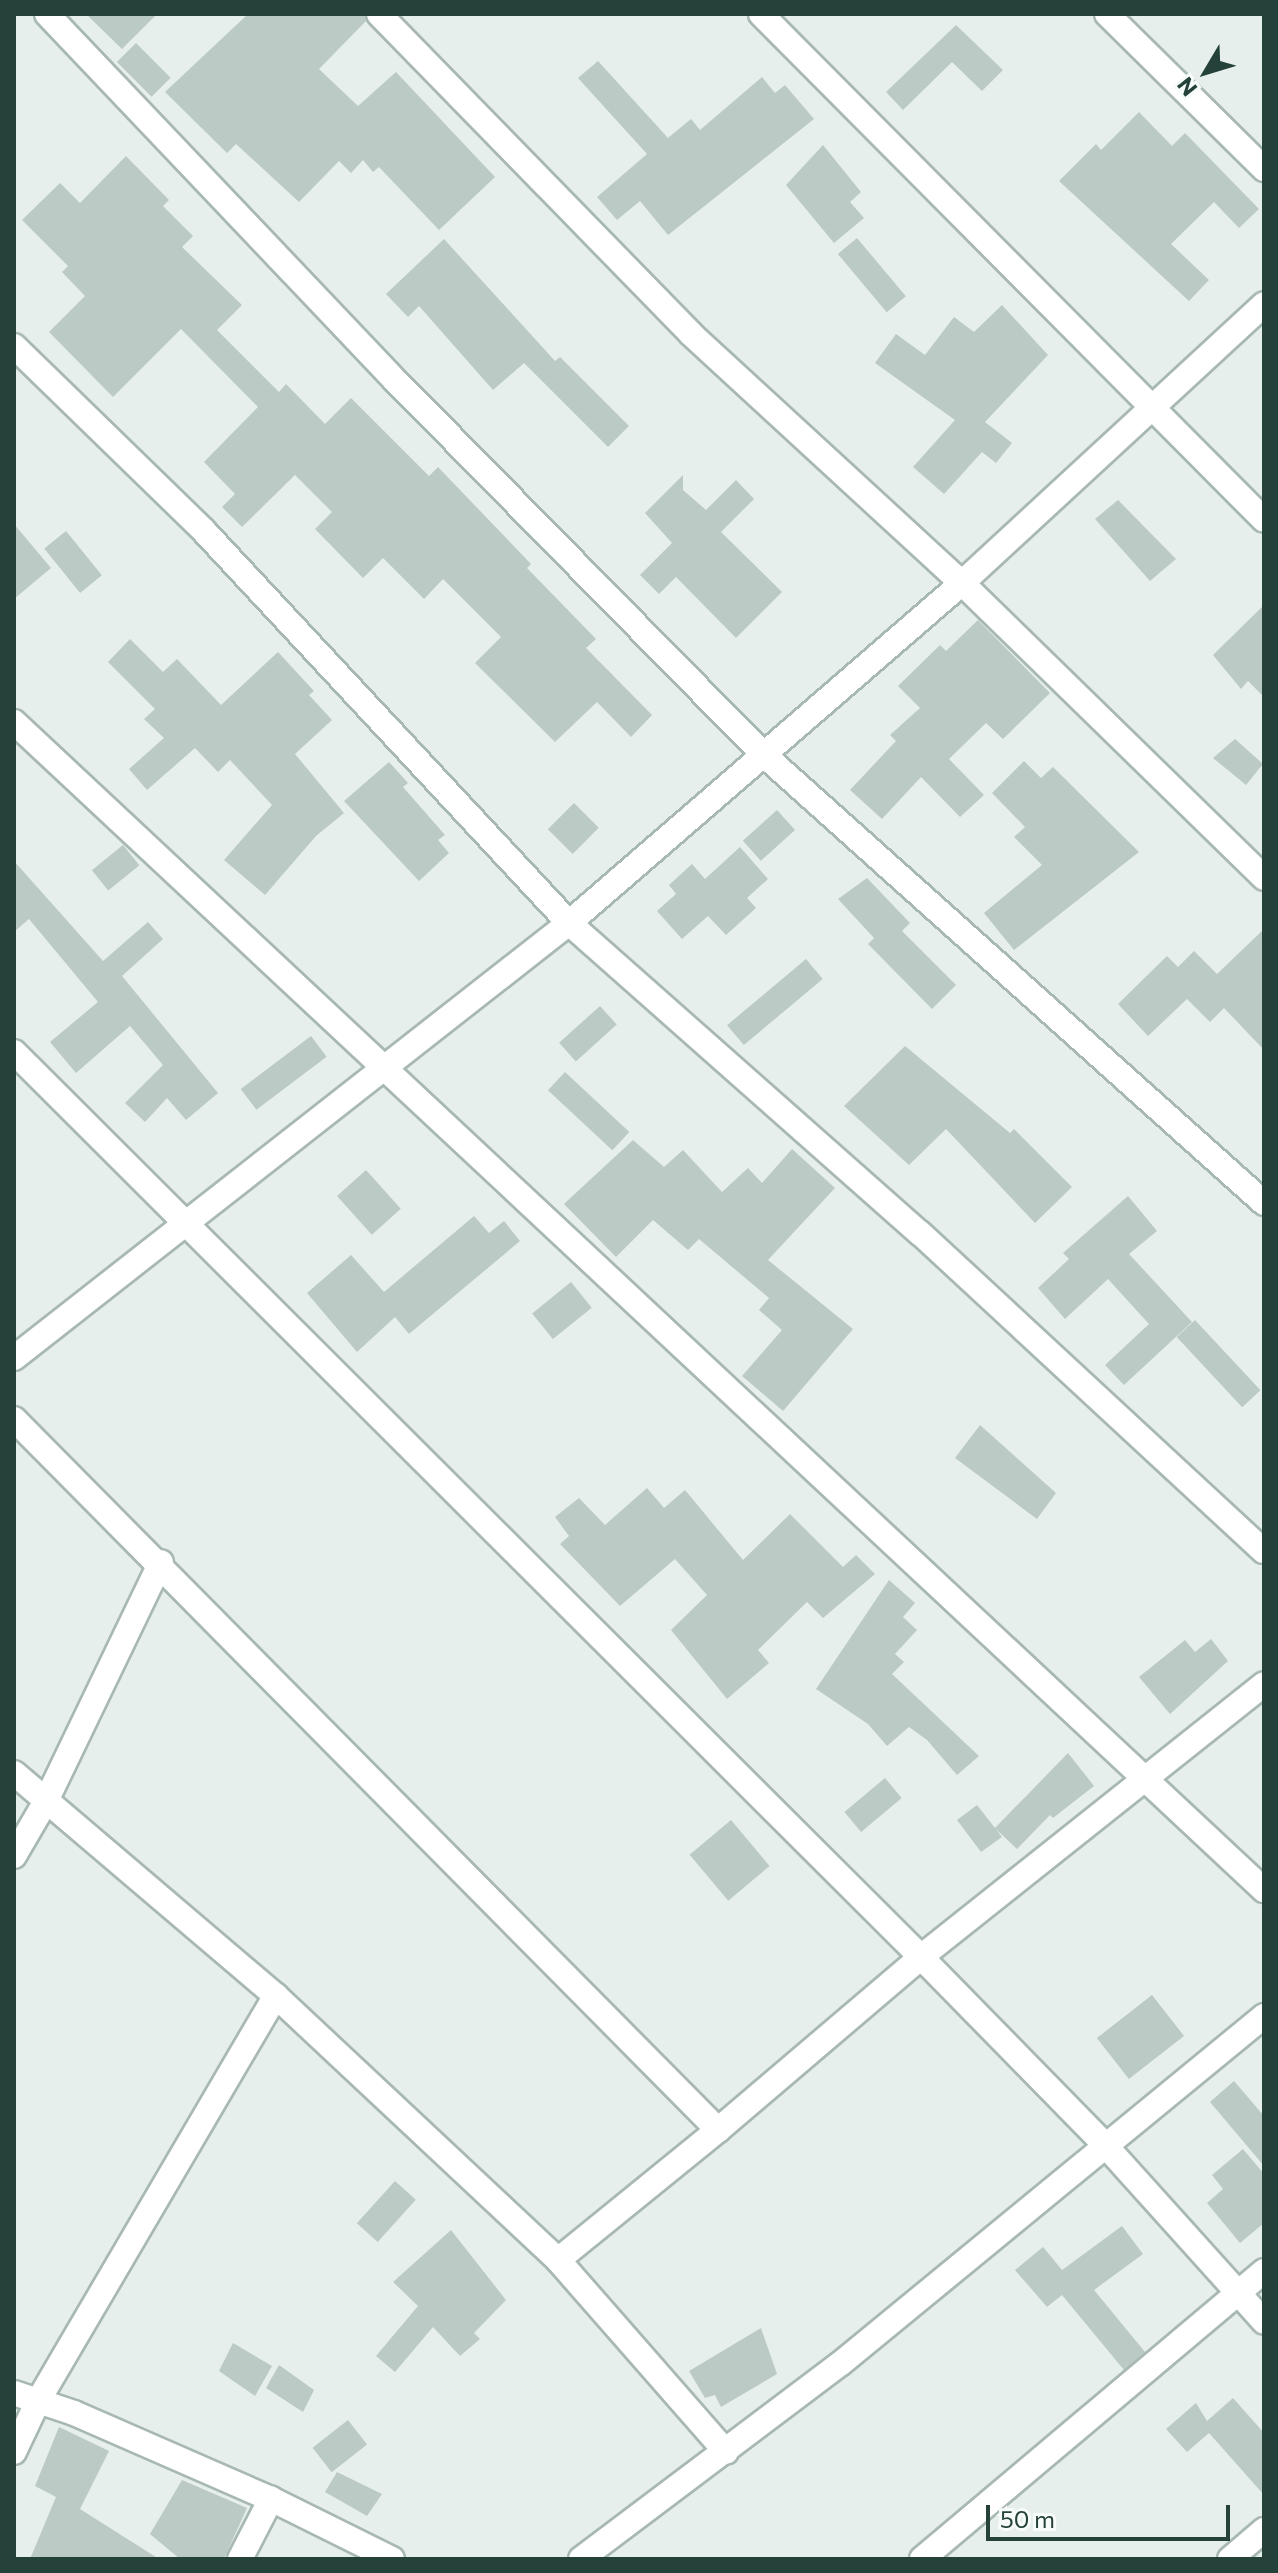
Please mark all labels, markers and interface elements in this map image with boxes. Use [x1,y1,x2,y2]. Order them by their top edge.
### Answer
north arrow [1166,32,1246,112]
text: N [1171,72,1202,102]
scale bar [990,2489,1234,2539]
text: 50 m [1000,2504,1055,2533]

